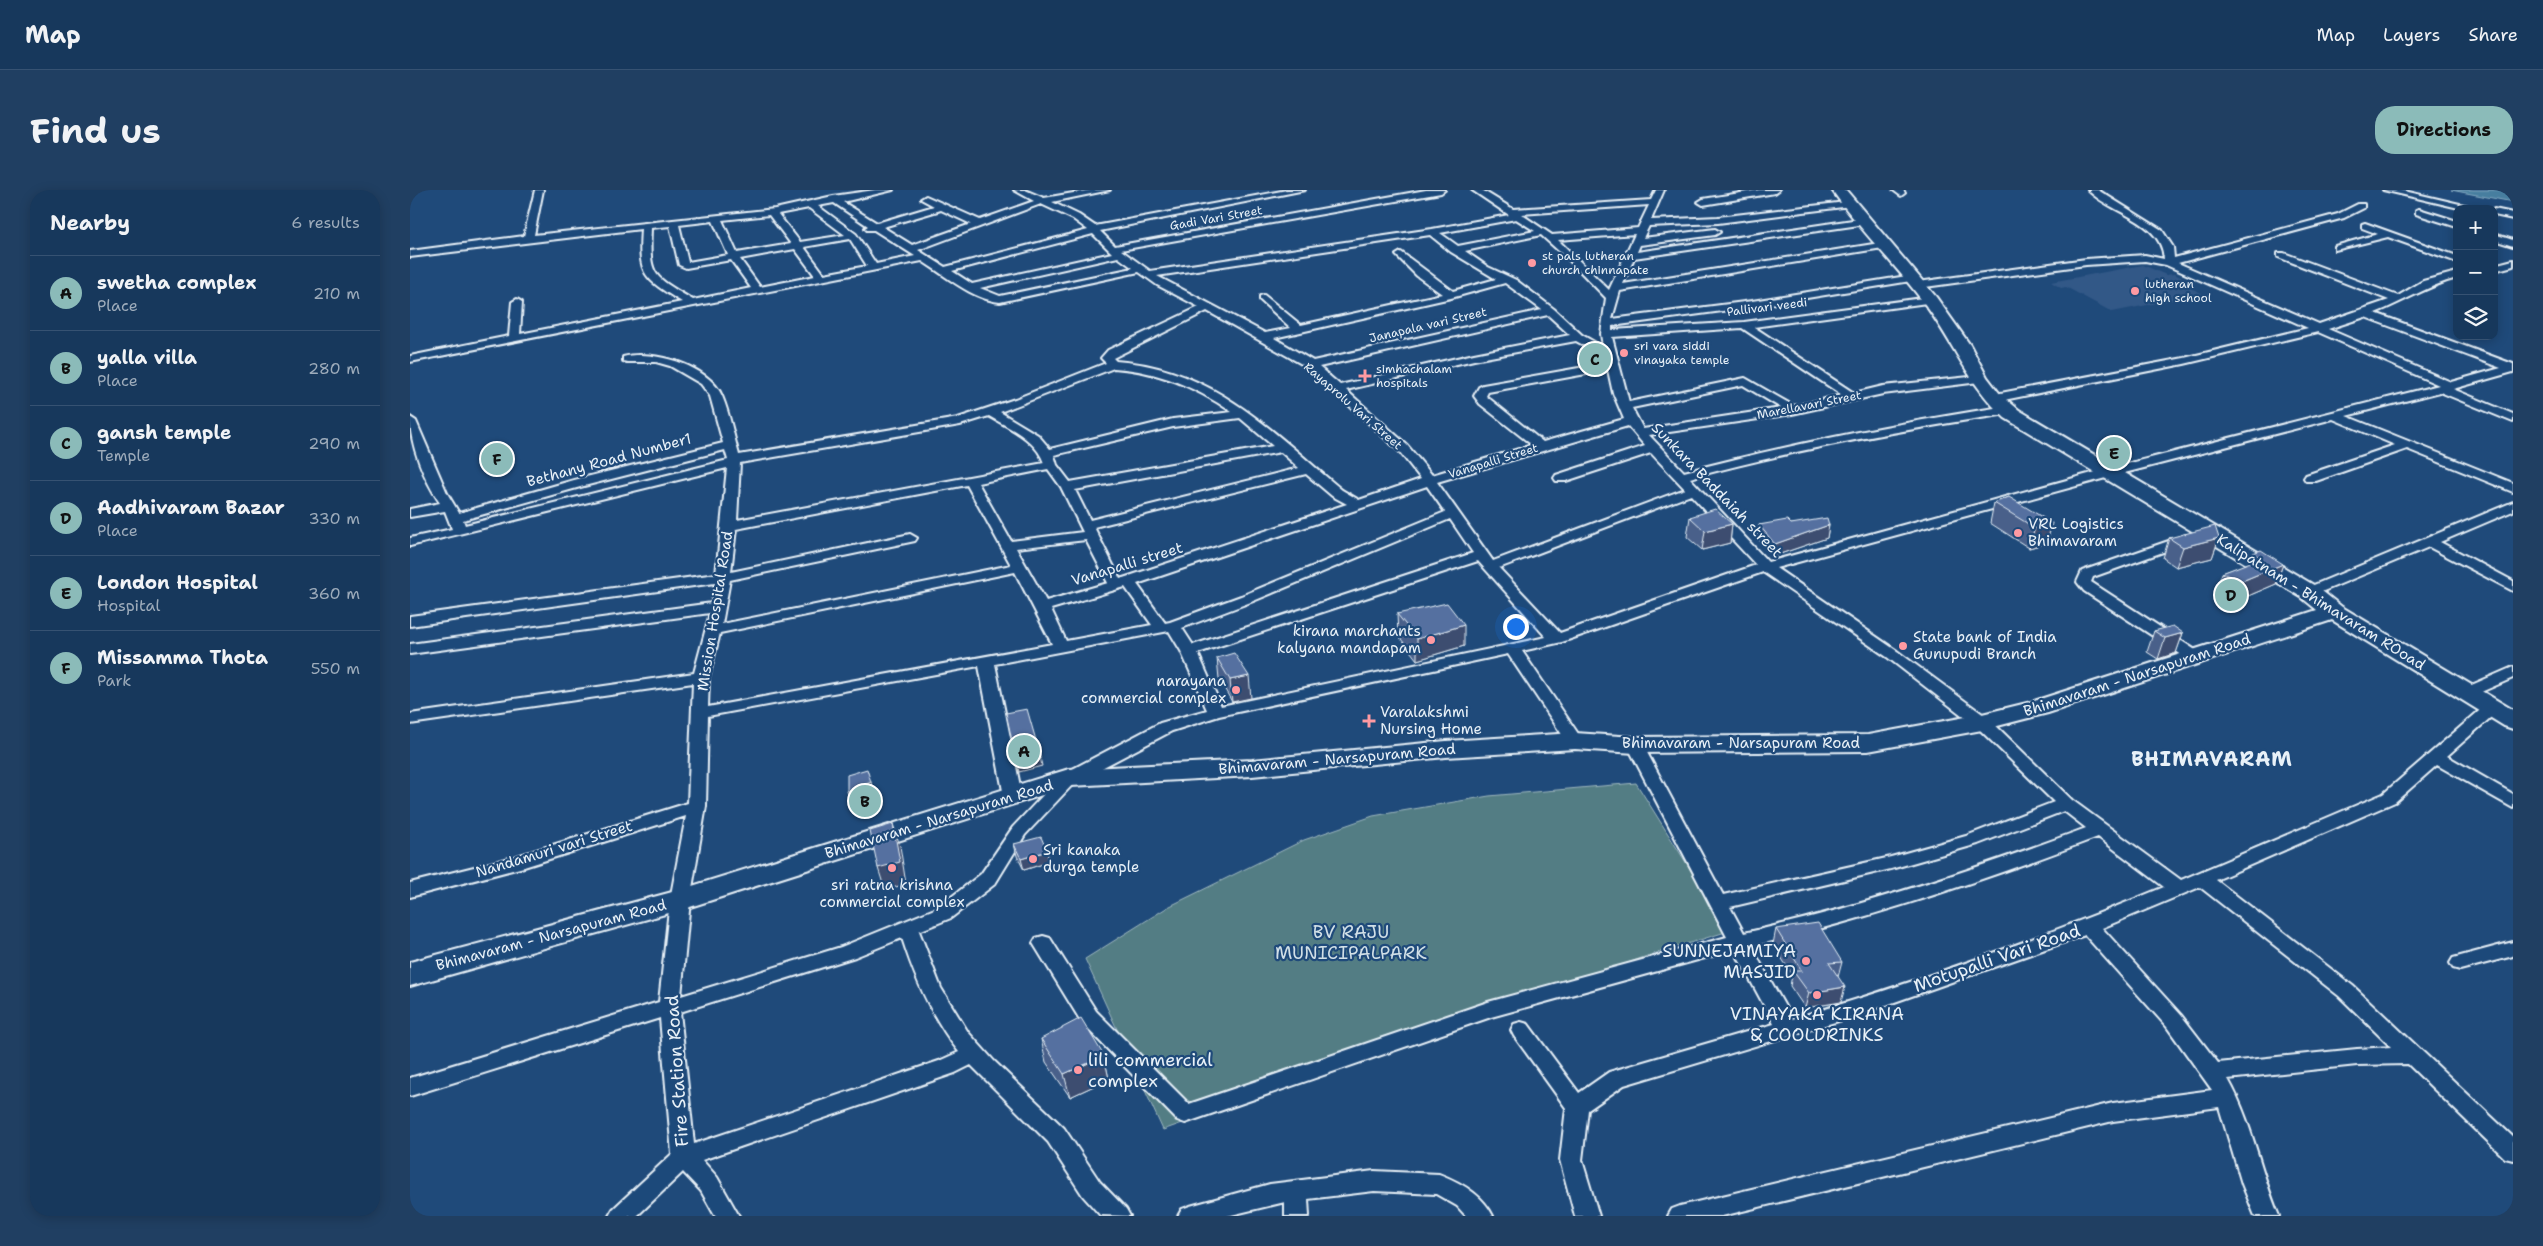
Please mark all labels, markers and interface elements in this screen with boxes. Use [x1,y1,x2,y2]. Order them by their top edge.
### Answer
text: Map [25,19,81,51]
text: Map [2317,23,2355,47]
text: Layers [2383,23,2440,47]
text: Share [2468,23,2518,47]
button: Directions [2375,106,2513,154]
text: Find us [30,107,161,154]
street label: Gadi Vari Street [1168,202,1264,234]
map controls [2453,205,2498,340]
button: + [2453,205,2498,250]
text: Nearby [50,209,130,237]
text: 6 results [291,212,360,233]
place label: st pals lutheran church chinnapate [1542,248,1649,278]
button: − [2453,250,2498,295]
marker: st pals lutheran church chinnapate [1526,257,1538,269]
text: swetha complex [97,270,256,295]
place label: lutheran high school [2145,276,2212,306]
text: A [60,283,72,304]
text: 210 m [313,283,360,304]
marker: lutheran high school [2129,285,2141,297]
street label: Pallivari veedi [1726,294,1808,320]
text: Place [97,295,138,316]
button: layers [2453,295,2498,340]
street label: Janapala vari Street [1368,304,1488,346]
place label: sri vara siddi vinayaka temple [1634,338,1730,368]
pin: C [1579,340,1611,378]
text: yalla villa [97,345,197,370]
marker: sri vara siddi vinayaka temple [1618,347,1630,359]
text: B [61,358,71,379]
text: 280 m [308,358,360,379]
street label: Rayaprolu Vari Street [1300,359,1406,453]
place label: simhachalam hospitals [1376,361,1452,391]
marker: simhachalam hospitals [1358,369,1372,383]
text: Place [97,370,138,391]
street label: Marellavari Street [1755,387,1863,423]
street label: Sunkara Baddaiah street [1647,418,1787,562]
text: gansh temple [97,420,231,445]
street label: Bethany Road Number1 [524,428,694,492]
text: C [61,433,71,454]
text: 290 m [308,433,360,454]
pin: E [2098,434,2130,472]
pin: F [481,440,513,478]
street label: Vanapalli Street [1446,440,1540,482]
text: Temple [97,445,150,466]
text: Aadhivaram Bazar [97,495,285,520]
text: D [60,508,72,529]
text: 330 m [308,508,360,529]
place label: VRL Logistics Bhimavaram [2028,514,2124,551]
text: Place [97,520,138,541]
marker: VRL Logistics Bhimavaram [2012,527,2024,539]
street label: Mission Hospital Road [692,529,738,693]
street label: Kalipatnam - Bhimavaram ROoad [2213,529,2430,675]
street label: Vanapalli street [1069,538,1185,590]
text: London Hospital [97,570,258,595]
pin: D [2215,576,2247,614]
text: E [61,583,71,604]
text: 360 m [308,583,360,604]
text: Hospital [97,595,160,616]
your location [1503,614,1529,640]
place label: kirana marchants kalyana mandapam [1277,621,1421,658]
place label: State bank of India Gunupudi Branch [1913,627,2057,664]
street label: Bhimavaram - Narsapuram Road [2021,629,2254,721]
marker: kirana marchants kalyana mandapam [1425,634,1437,646]
marker: State bank of India Gunupudi Branch [1897,640,1909,652]
text: Missamma Thota [97,645,268,670]
text: F [61,658,71,679]
text: 550 m [311,658,360,679]
text: Park [97,670,131,691]
place label: narayana commercial complex [1081,671,1227,708]
marker: narayana commercial complex [1230,684,1242,696]
place label: Varalakshmi Nursing Home [1380,702,1482,739]
marker: Varalakshmi Nursing Home [1362,714,1376,728]
pin: A [1008,732,1040,770]
street label: Bhimavaram - Narsapuram Road [1622,733,1860,753]
street label: Bhimavaram - Narsapuram Road [1218,739,1457,779]
district label: BHIMAVARAM [2131,746,2293,772]
street label: Bhimavaram - Narsapuram Road [823,776,1055,862]
pin: B [849,782,881,820]
street label: Nandamuri vari Street [473,816,635,882]
place label: Sri kanaka durga temple [1043,840,1140,877]
marker: Sri kanaka durga temple [1027,853,1039,865]
marker: sri ratna krishna commercial complex [886,862,898,874]
place label: sri ratna krishna commercial complex [820,875,965,912]
street label: Bhimavaram - Narsapuram Road [434,894,669,975]
street label: Motupalli Vari Road [1910,918,2084,998]
park label: BV RAJU MUNICIPALPARK [1275,920,1427,965]
place label: SUNNEJAMIYA MASJID [1662,939,1796,984]
marker: SUNNEJAMIYA MASJID [1800,955,1812,967]
marker: VINAYAKA KIRANA & COOLDRINKS [1811,989,1823,1001]
street label: Fire Station Road [660,994,694,1148]
place label: VINAYAKA KIRANA & COOLDRINKS [1730,1002,1904,1047]
place label: lili commercial complex [1088,1048,1213,1093]
marker: lili commercial complex [1072,1064,1084,1076]

